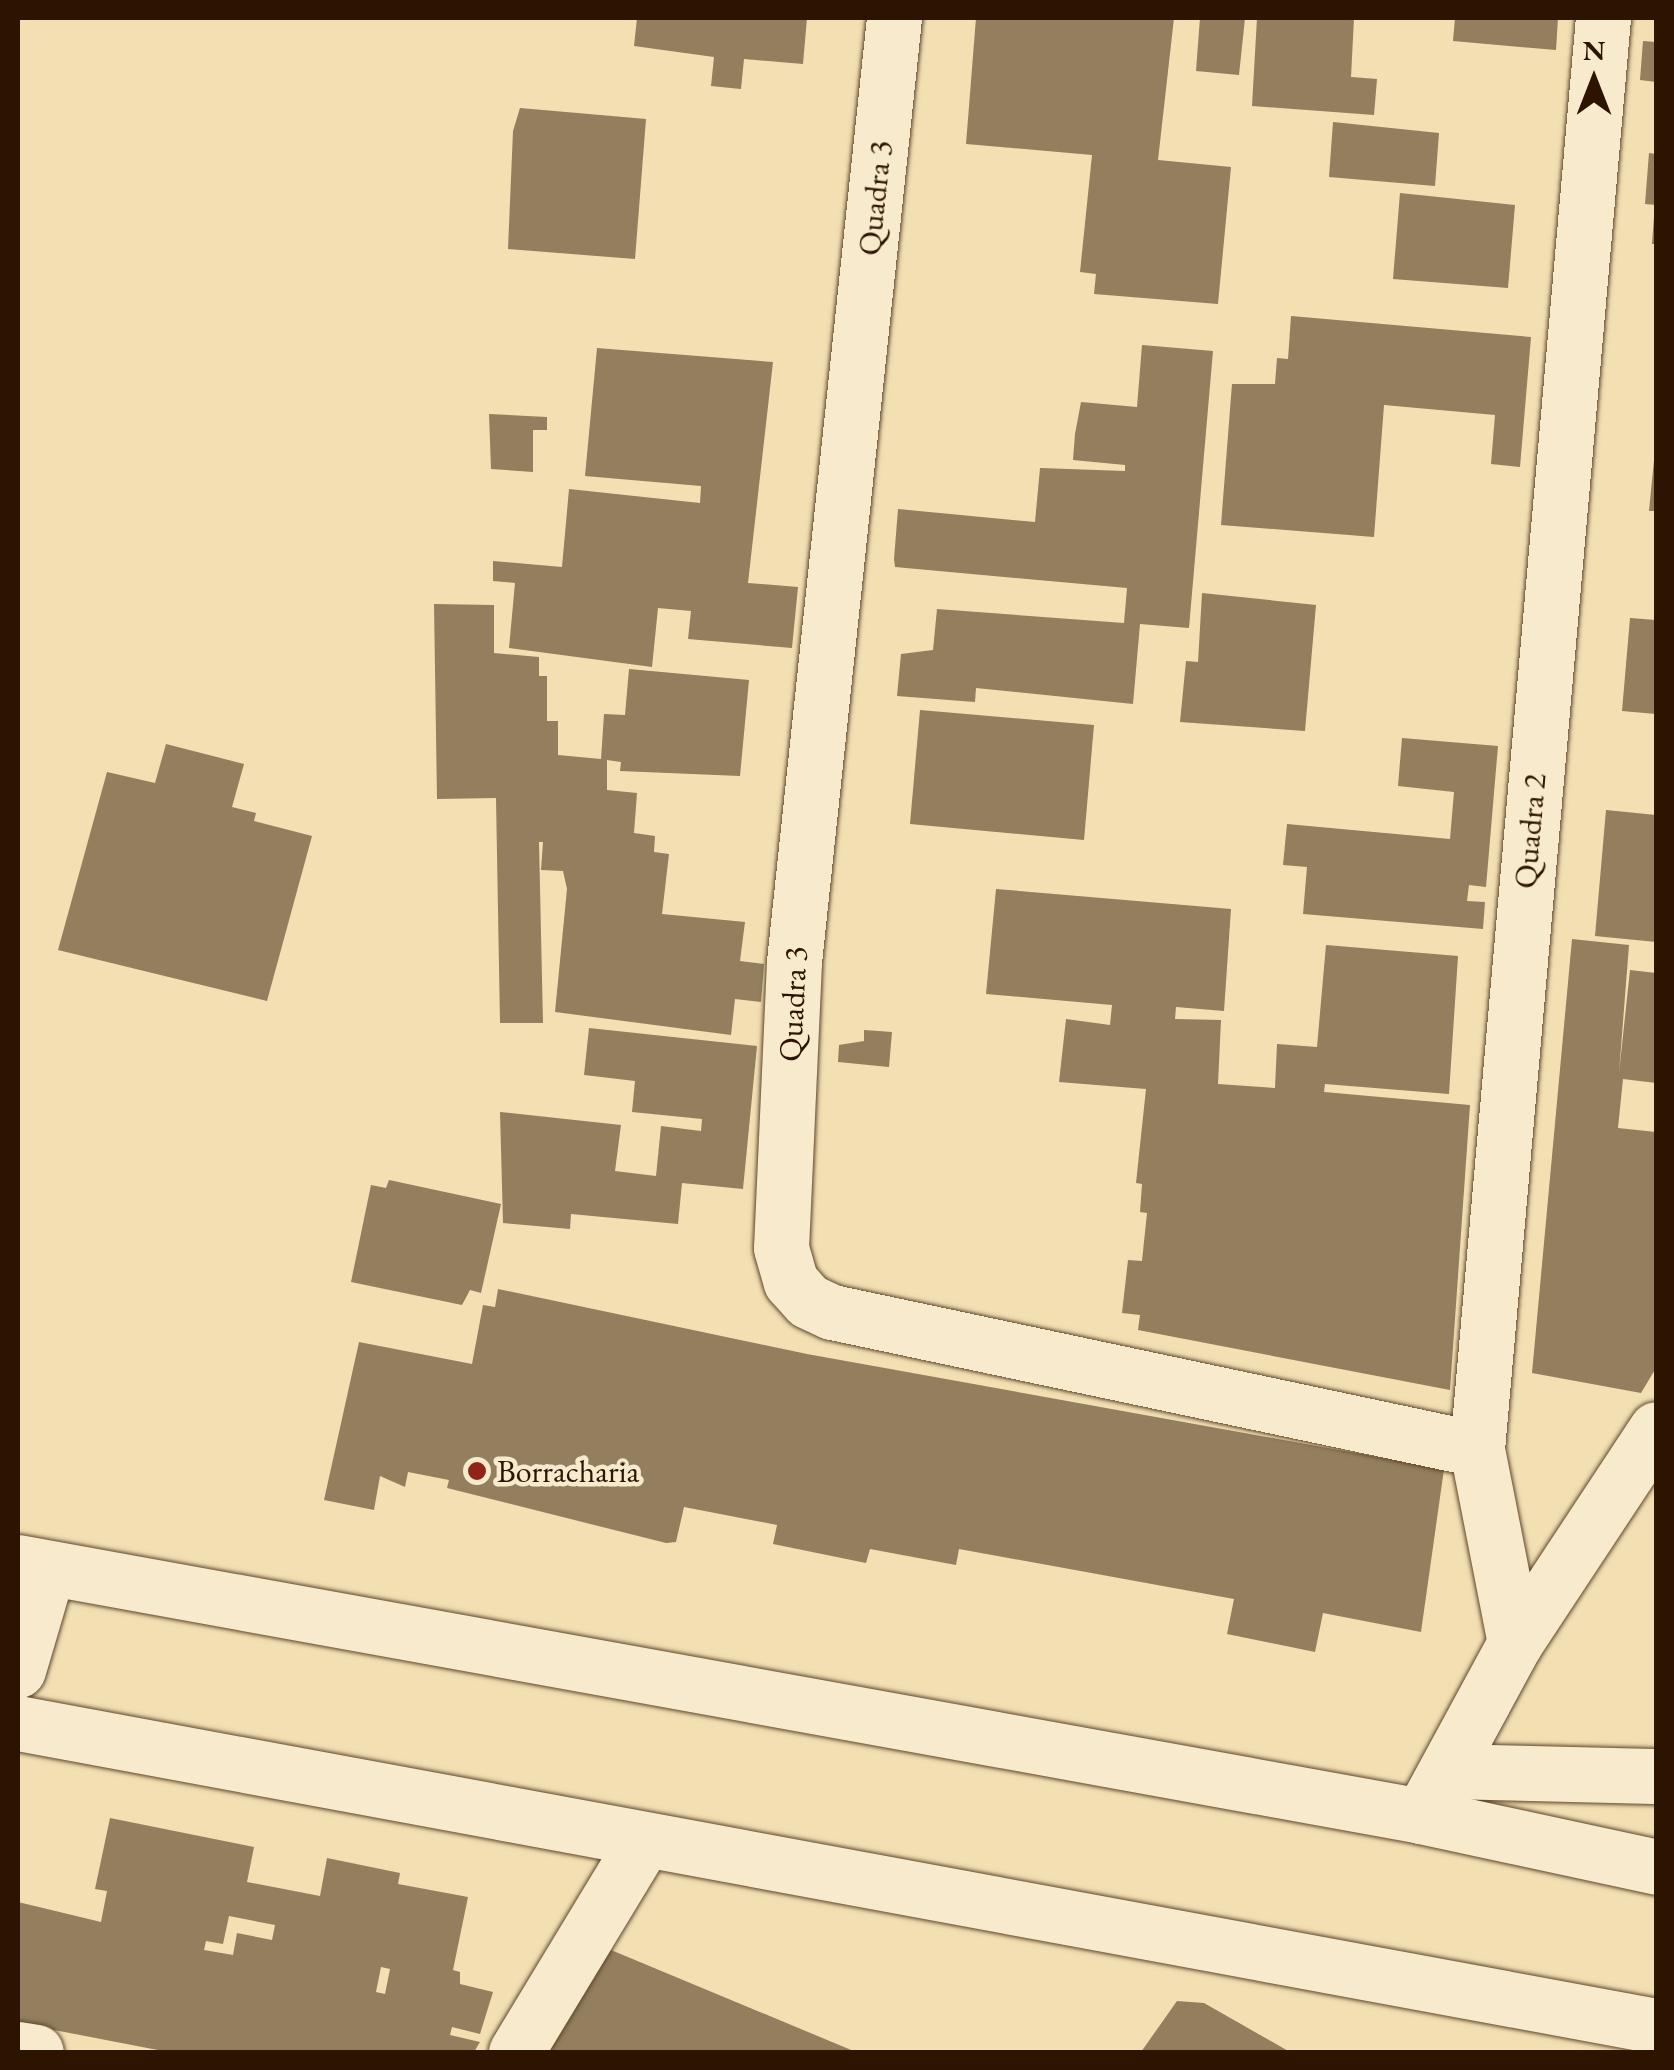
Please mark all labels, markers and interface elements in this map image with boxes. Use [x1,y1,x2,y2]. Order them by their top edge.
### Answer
north arrow [1544,30,1644,130]
text: N [1583,32,1605,68]
street label: Quadra 3 [850,139,900,257]
street label: Quadra 2 [1506,772,1554,890]
street label: Quadra 3 [771,945,815,1063]
place label: Borracharia [497,1452,639,1490]
marker: Borracharia [466,1460,488,1482]

